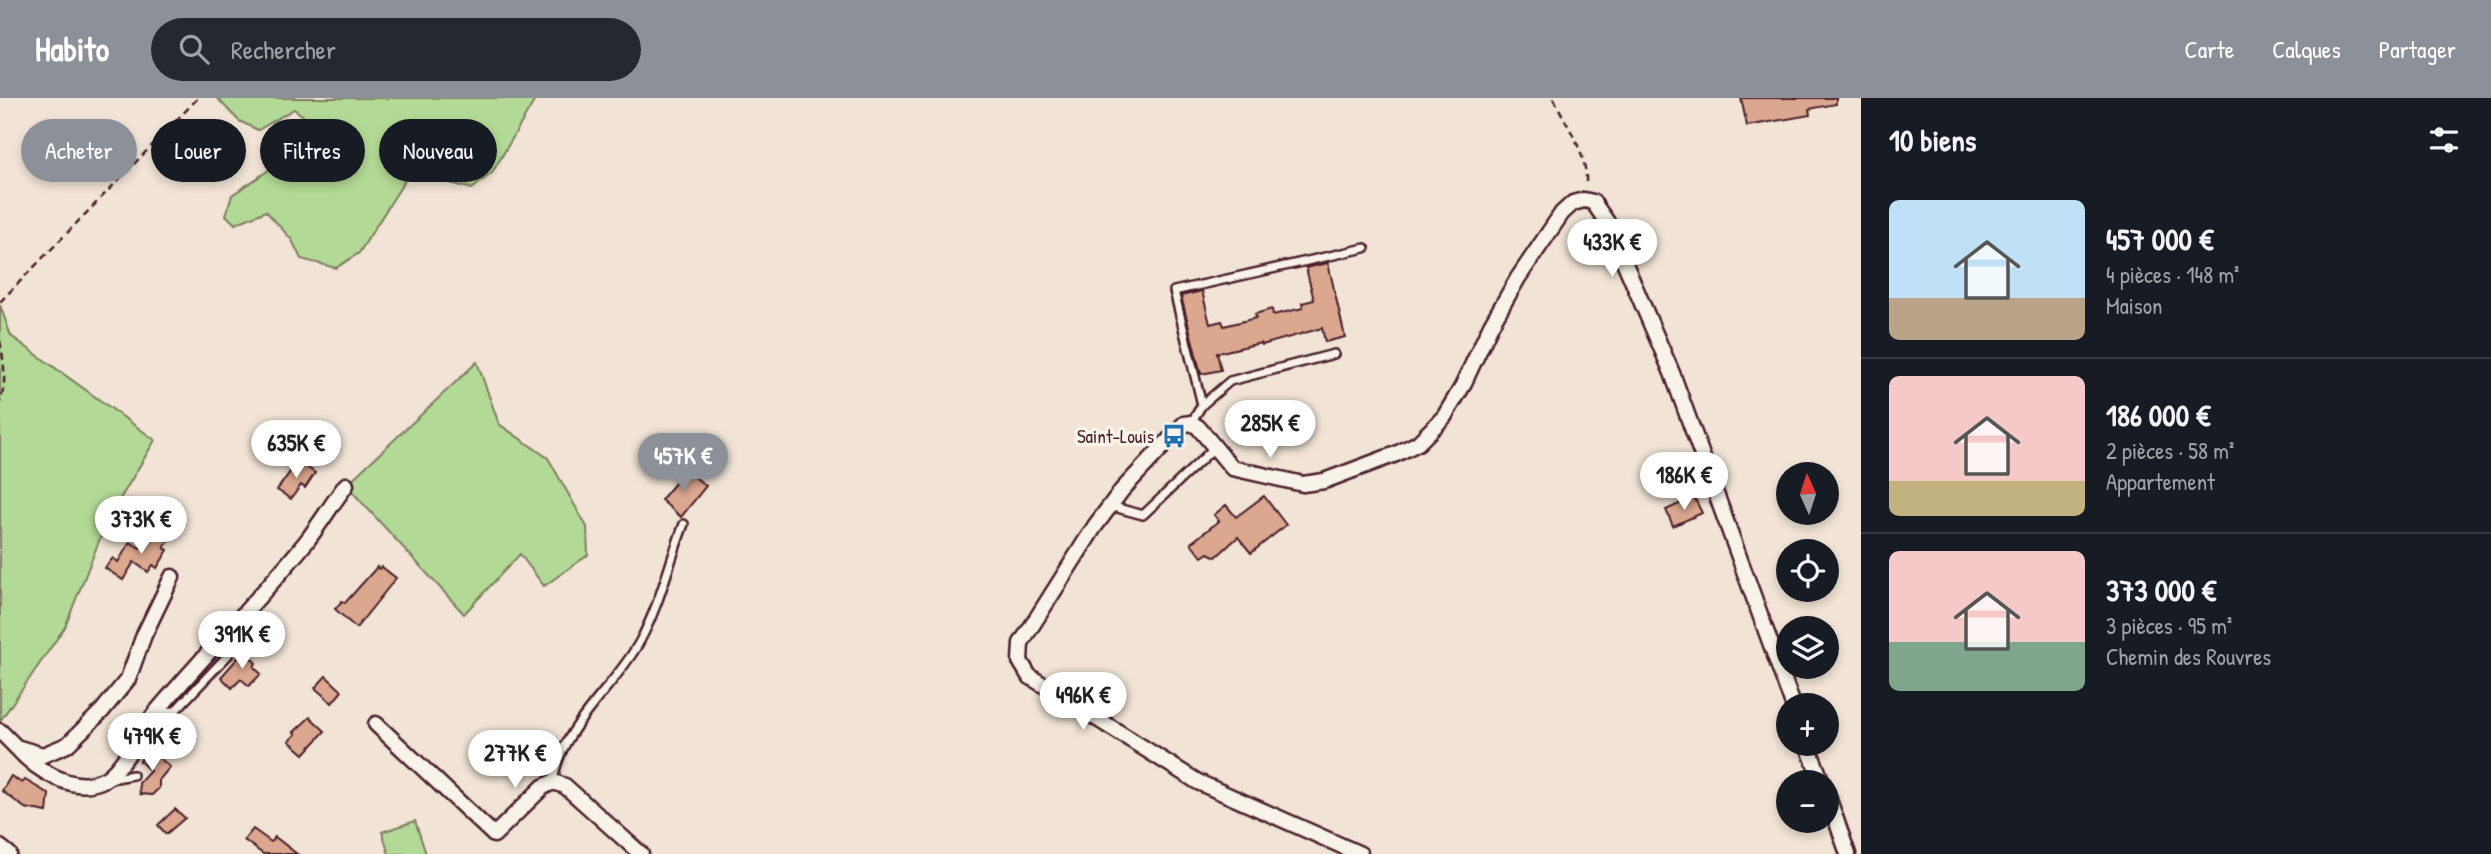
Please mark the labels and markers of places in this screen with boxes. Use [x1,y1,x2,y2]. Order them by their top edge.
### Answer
pin: 433K € [1555,220,1669,279]
pin: 285K € [1213,400,1327,460]
pin: 635K € [239,420,353,480]
bus stop icon: Saint-Louis [1160,422,1188,450]
place label: Saint-Louis [1077,423,1154,449]
pin: 457K € [626,434,740,493]
pin: 186K € [1627,452,1741,512]
pin: 373K € [84,496,198,556]
pin: 391K € [185,612,299,671]
pin: 496K € [1026,672,1140,732]
pin: 479K € [95,714,209,773]
pin: 277K € [458,730,572,790]

